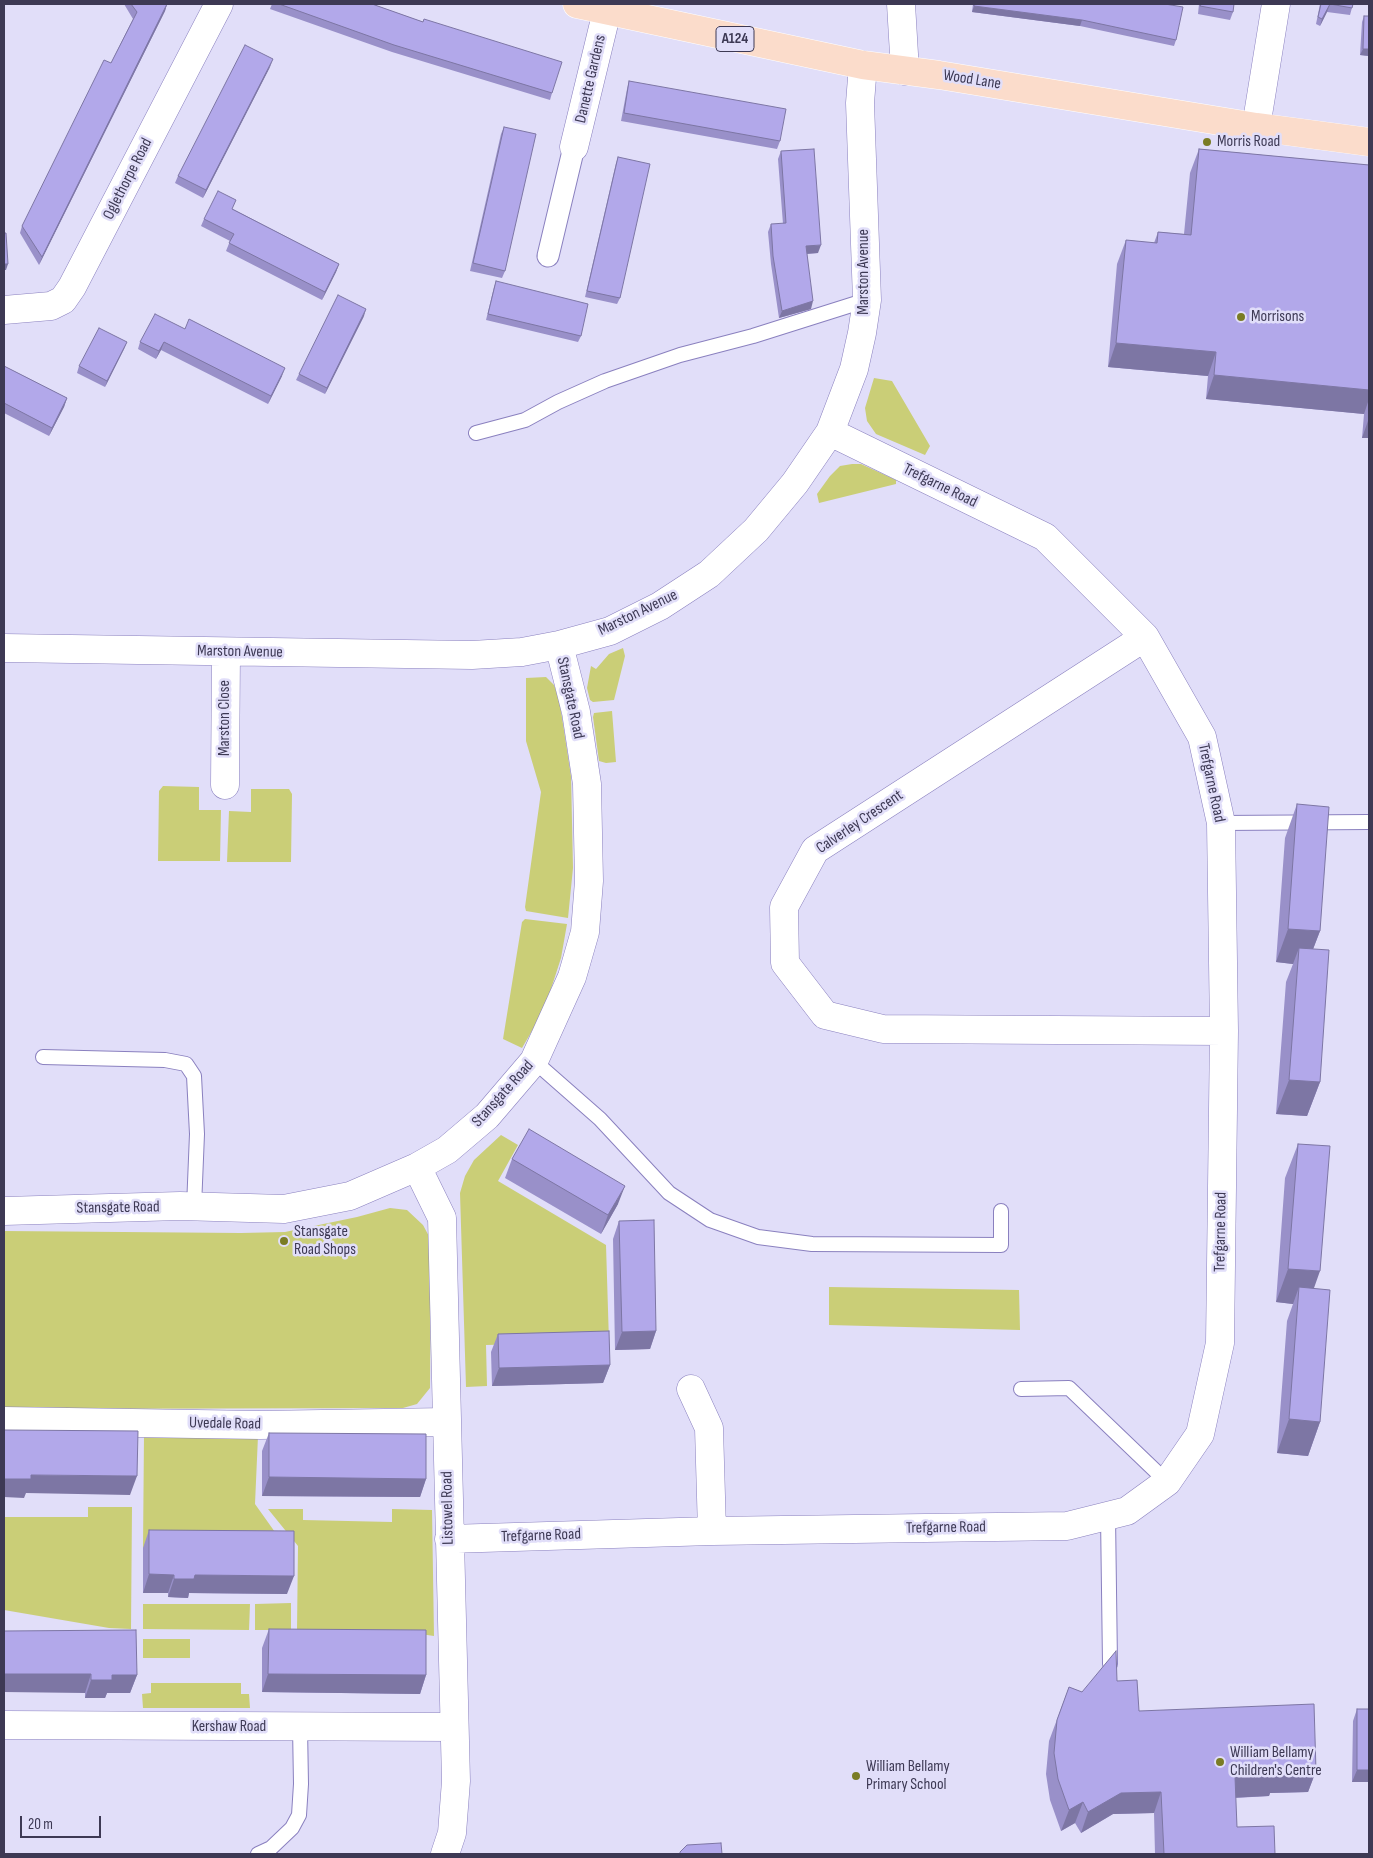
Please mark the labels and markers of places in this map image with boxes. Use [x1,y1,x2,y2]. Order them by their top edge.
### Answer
place label: Morris Road [1217,132,1280,152]
marker: Morris Road [1201,136,1213,148]
place label: Morrisons [1251,307,1304,327]
marker: Morrisons [1235,311,1247,323]
place label: Stansgate Road Shops [294,1222,356,1260]
marker: Stansgate Road Shops [278,1235,290,1247]
place label: William Bellamy Children's Centre [1230,1743,1322,1781]
marker: William Bellamy Children's Centre [1214,1756,1226,1768]
place label: William Bellamy Primary School [866,1757,950,1795]
marker: William Bellamy Primary School [850,1770,862,1782]

